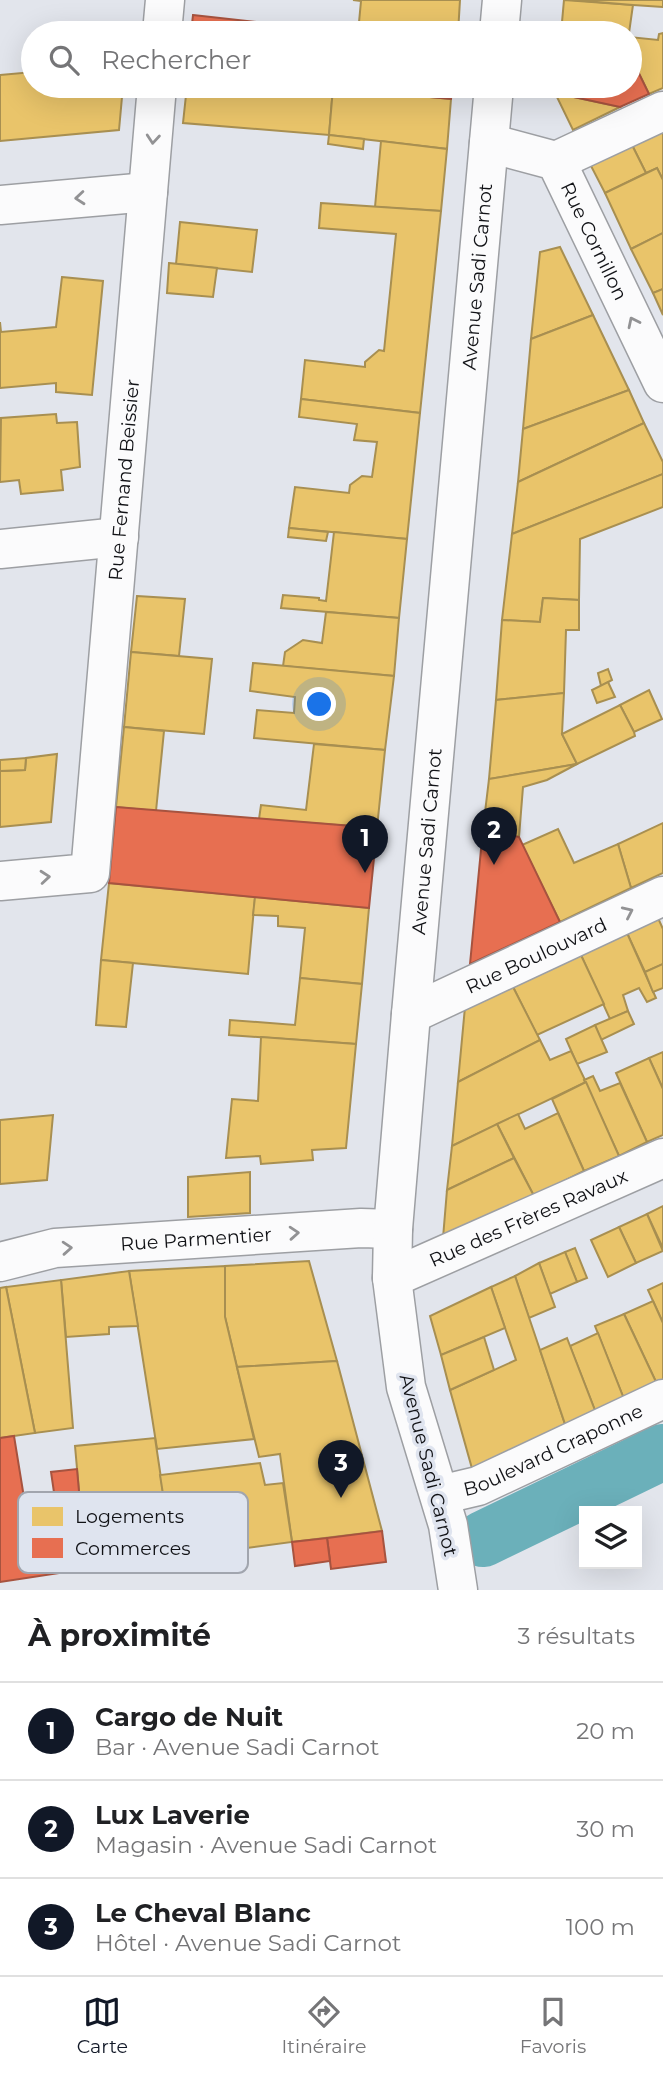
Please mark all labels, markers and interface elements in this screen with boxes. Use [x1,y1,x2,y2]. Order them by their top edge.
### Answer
search box [21,21,642,98]
icon: search [45,41,83,79]
text: Rechercher [101,44,251,76]
one-way arrow [146,134,161,145]
street label: Rue Cornillon [556,178,632,304]
street label: Avenue Sadi Carnot [458,182,497,371]
one-way arrow [74,190,85,205]
one-way arrow [628,317,642,329]
street label: Rue Fernand Beissier [104,378,144,582]
your location [302,687,336,721]
street label: Avenue Sadi Carnot [407,747,447,936]
pin: 2 [471,807,517,865]
pin: 1 [342,815,388,873]
one-way arrow [40,870,51,885]
one-way arrow [621,906,633,920]
street label: Rue Boulouvard [462,913,610,999]
street label: Rue des Frères Ravaux [426,1164,631,1272]
street label: Rue Parmentier [120,1223,272,1256]
one-way arrow [288,1226,299,1241]
one-way arrow [61,1240,72,1255]
street label: Avenue Sadi Carnot [395,1372,462,1559]
street label: Boulevard Craponne [461,1399,647,1501]
pin: 3 [318,1440,364,1498]
legend [18,1492,248,1573]
text: Logements [75,1505,184,1528]
map controls [579,1506,642,1569]
button: layers [579,1506,642,1569]
text: Commerces [75,1537,190,1560]
text: À proximité [28,1617,211,1654]
text: 3 résultats [518,1622,635,1650]
text: Cargo de Nuit [95,1701,283,1733]
text: 1 [46,1717,56,1745]
text: 20 m [576,1717,635,1745]
text: Bar · Avenue Sadi Carnot [95,1733,379,1761]
text: Lux Laverie [95,1799,250,1831]
text: 2 [44,1815,58,1843]
text: 30 m [576,1815,635,1843]
text: Magasin · Avenue Sadi Carnot [95,1831,437,1859]
text: Le Cheval Blanc [95,1897,311,1929]
text: 3 [44,1913,58,1941]
text: 100 m [566,1913,635,1941]
text: Hôtel · Avenue Sadi Carnot [95,1929,401,1957]
tab: Carte [77,1993,128,2058]
tab: Itinéraire [281,1993,366,2058]
tab: Favoris [520,1993,586,2058]

